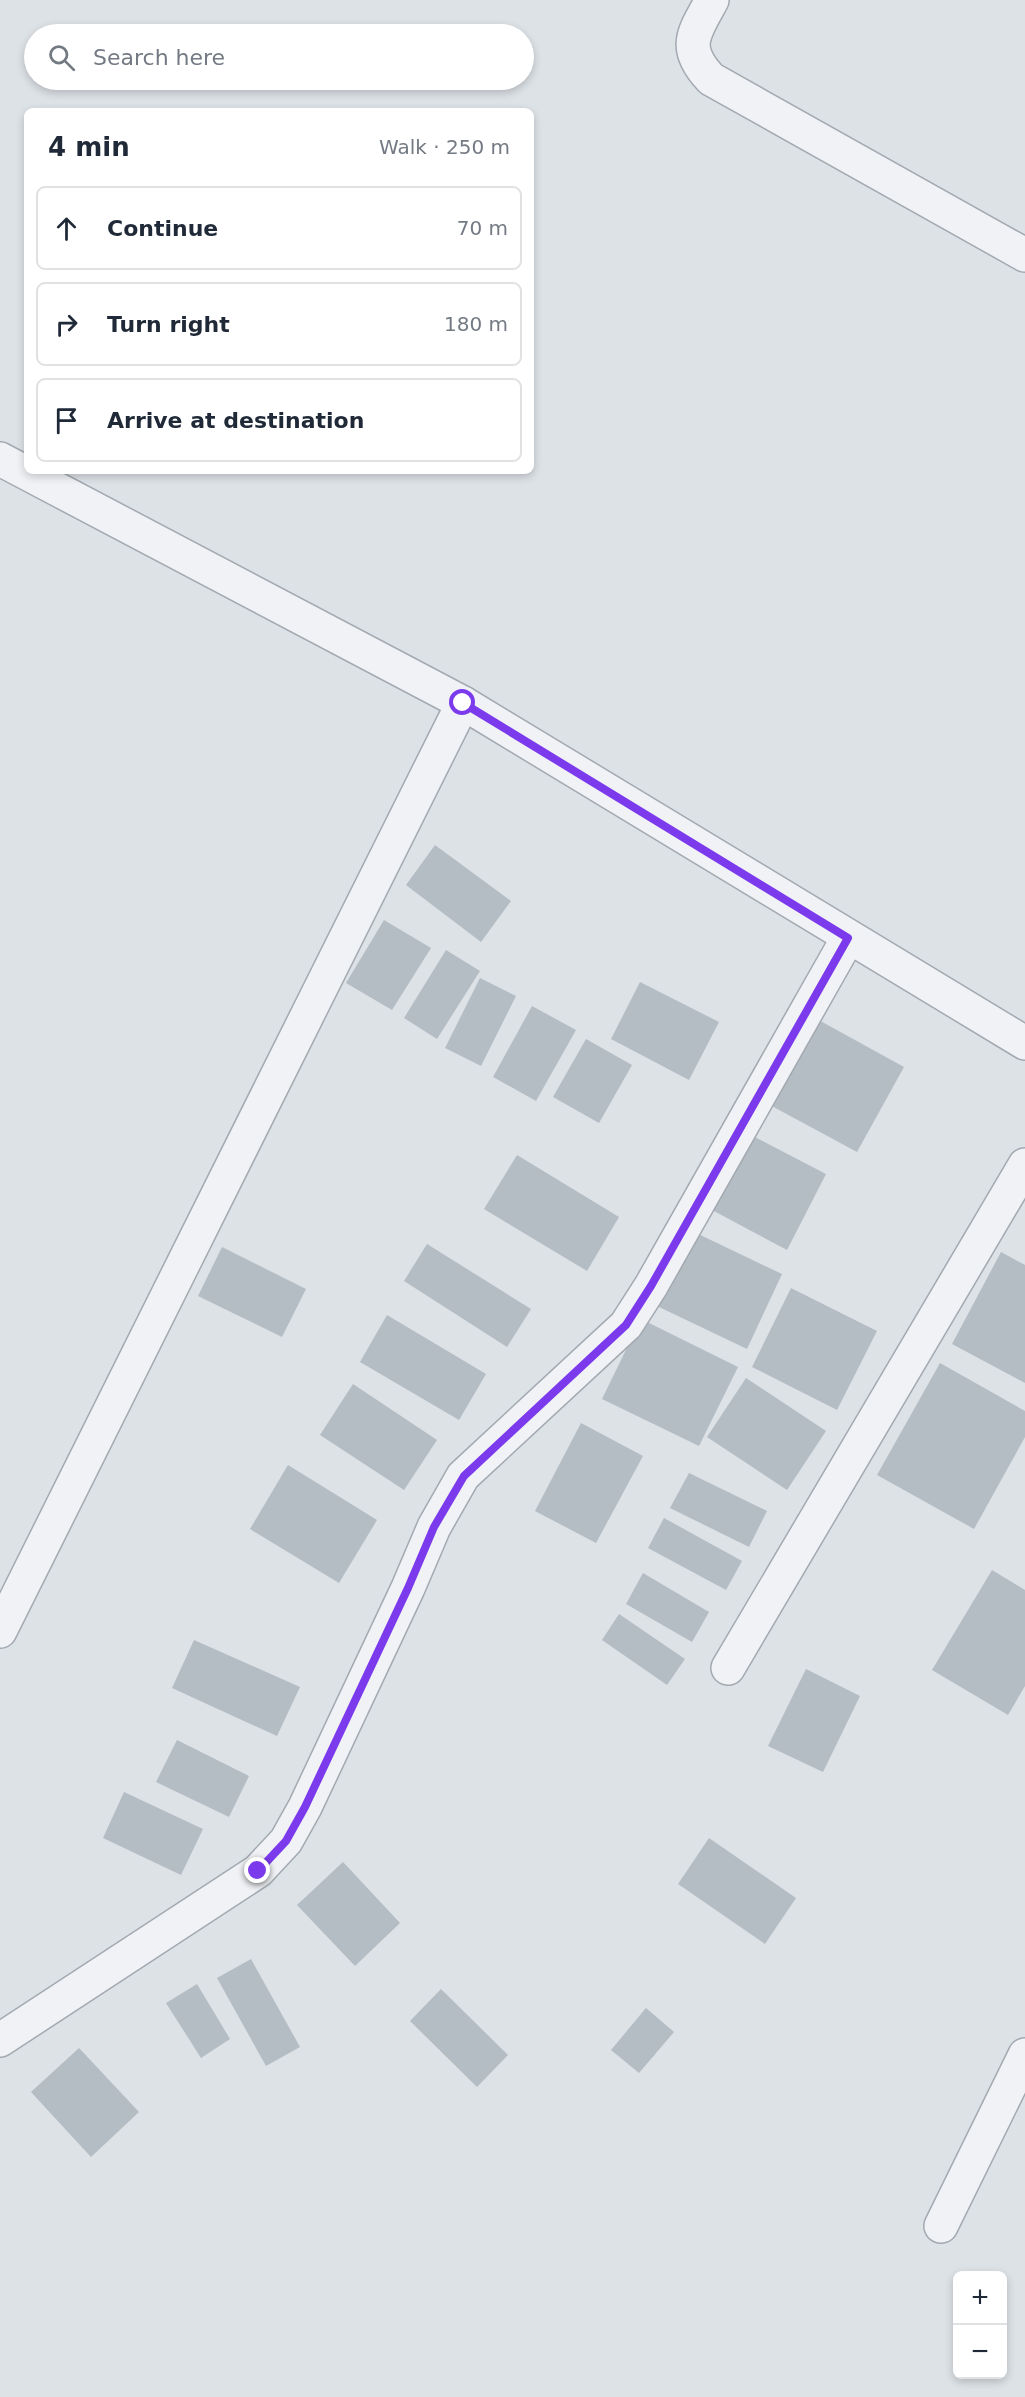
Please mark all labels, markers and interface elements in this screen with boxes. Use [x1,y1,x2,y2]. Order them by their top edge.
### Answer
search box [24,24,534,90]
icon: search [45,41,78,74]
text: Search here [93,45,225,70]
text: 4 min [48,132,130,162]
text: Walk · 250 m [379,135,510,159]
icon: ahead [50,212,83,245]
text: Continue [107,216,218,241]
text: 70 m [457,216,508,240]
icon: right [50,308,83,341]
text: Turn right [107,312,230,337]
text: 180 m [444,312,508,336]
icon: arrive [50,404,83,437]
text: Arrive at destination [107,408,364,433]
route start [449,689,475,715]
route end [244,1857,270,1883]
map controls [953,2271,1007,2379]
button: + [953,2271,1007,2325]
button: − [953,2325,1007,2379]

